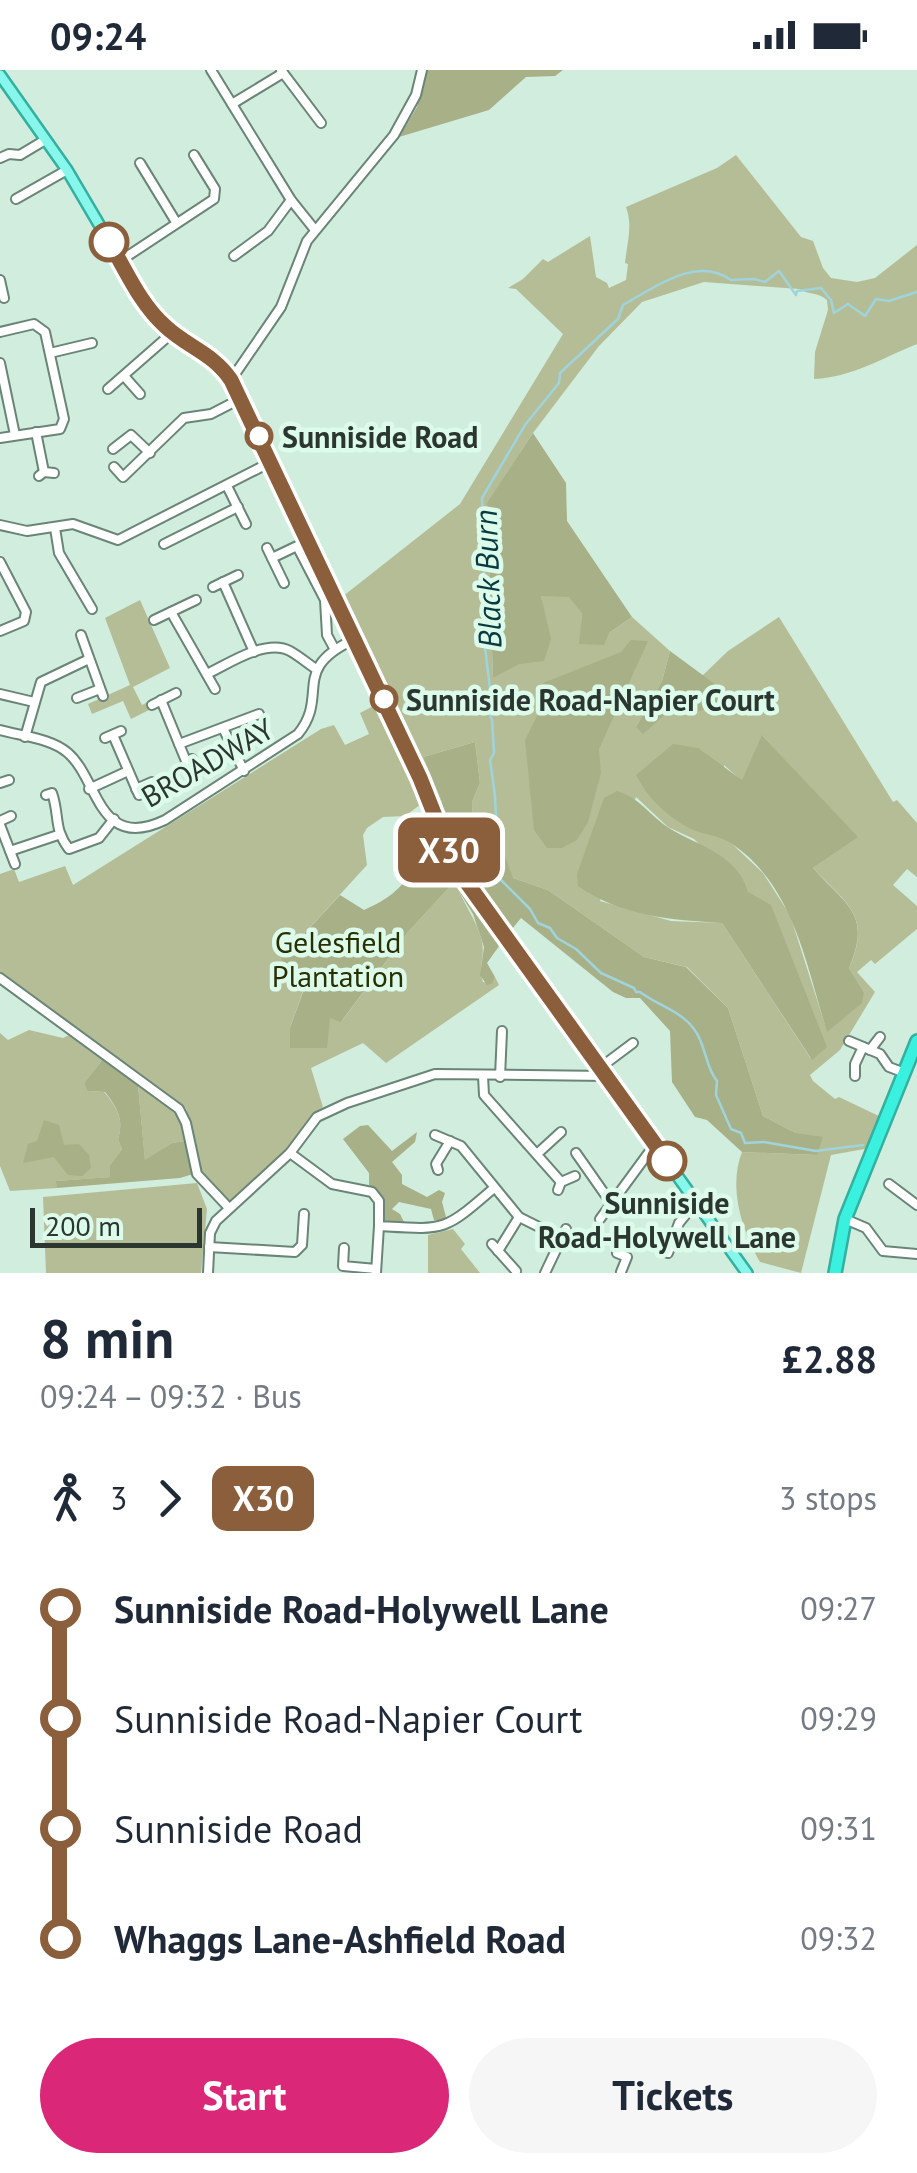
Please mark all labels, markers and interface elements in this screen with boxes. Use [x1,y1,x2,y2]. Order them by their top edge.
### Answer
text: 09:24 [50,11,146,60]
unlabelled marker [90,223,128,261]
place label: Sunniside Road [282,417,478,456]
marker: Sunniside Road [246,423,272,449]
water label: Black Burn [464,509,510,649]
place label: Sunniside Road-Napier Court [406,680,775,719]
marker: Sunniside Road-Napier Court [371,686,397,712]
street label: BROADWAY [134,708,280,816]
line badge: X30 [392,818,506,882]
text: X30 [418,827,480,873]
park label: Gelesfield Plantation [272,922,404,995]
marker: Sunniside Road-Holywell Lane [648,1142,686,1180]
place label: Sunniside Road-Holywell Lane [538,1183,796,1256]
scale bar [30,1203,202,1248]
text: 200 m [45,1207,121,1244]
text: 8 min [40,1302,174,1373]
text: £2.88 [781,1334,877,1383]
text: 09:24 – 09:32 · Bus [40,1375,302,1417]
icon: walk [40,1471,95,1526]
icon: forward [142,1471,197,1526]
text: X30 [232,1475,294,1521]
text: 3 [110,1477,127,1519]
text: 3 stops [779,1477,877,1519]
text: Sunniside Road-Holywell Lane [114,1584,609,1633]
text: 09:27 [800,1587,877,1629]
text: Sunniside Road-Napier Court [114,1694,582,1743]
text: 09:29 [800,1697,877,1739]
text: Sunniside Road [114,1804,363,1853]
text: 09:31 [800,1807,877,1849]
text: Whaggs Lane-Ashfield Road [114,1914,566,1963]
text: 09:32 [800,1917,877,1959]
button: Start [40,2038,449,2153]
button: Tickets [469,2038,877,2153]

